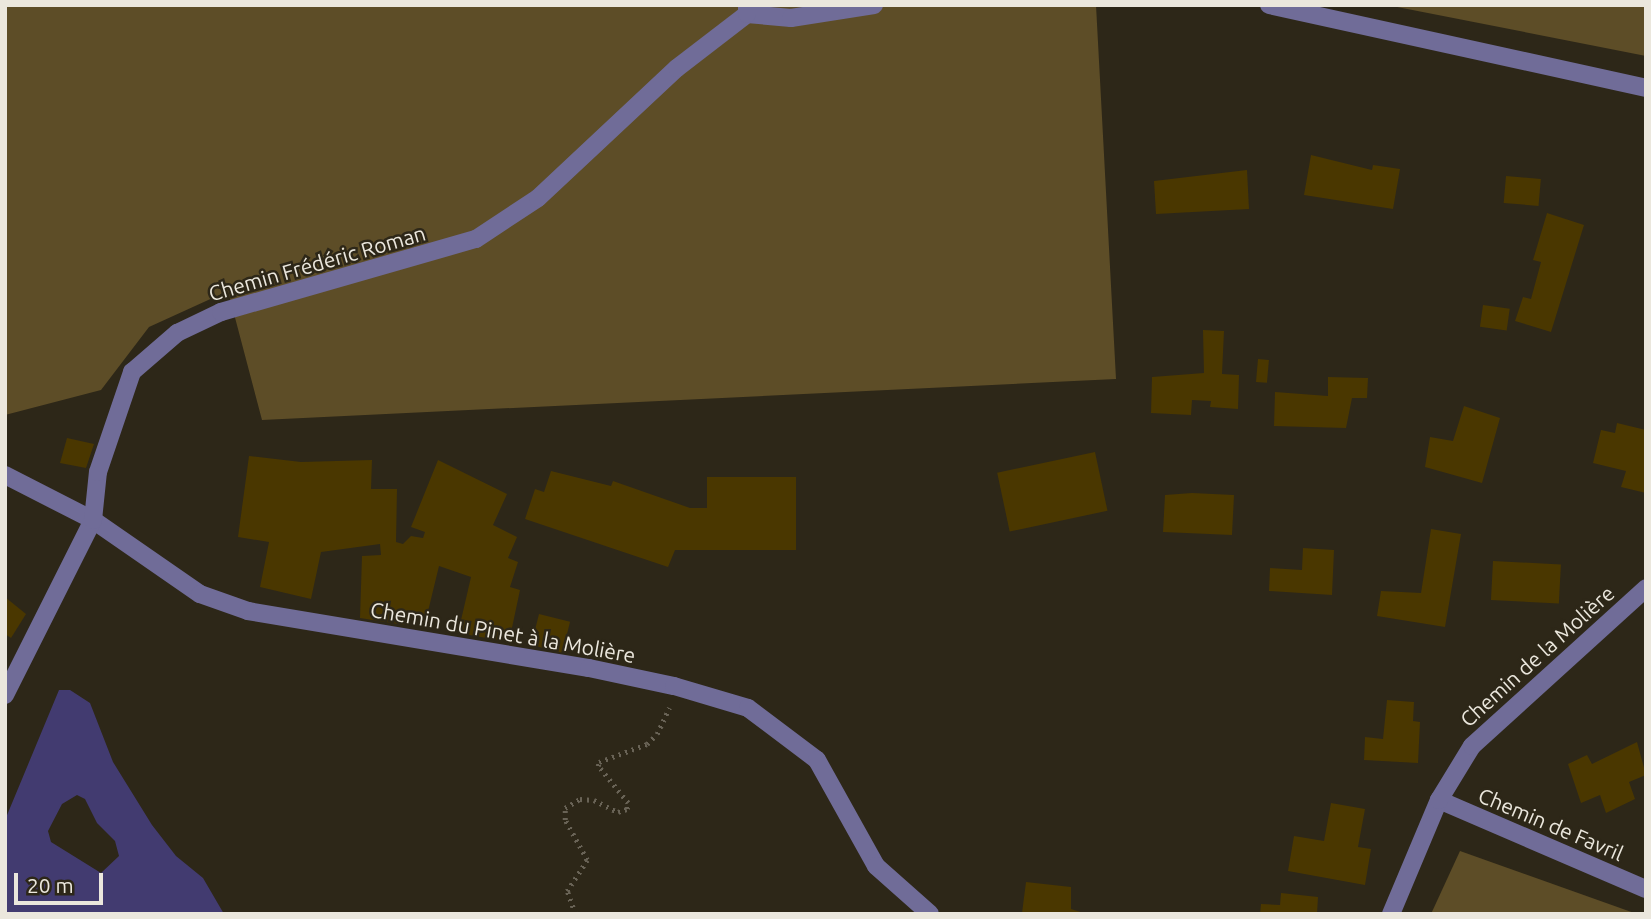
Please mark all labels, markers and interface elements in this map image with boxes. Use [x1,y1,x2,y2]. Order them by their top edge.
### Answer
street label: Chemin Frédéric Roman [206,220,428,306]
street label: Chemin de la Molière [1455,580,1619,732]
street label: Chemin du Pinet à la Molière [368,596,638,668]
street label: Chemin de Favril [1475,782,1627,866]
scale bar [18,860,107,904]
text: 20 m [27,873,74,897]

